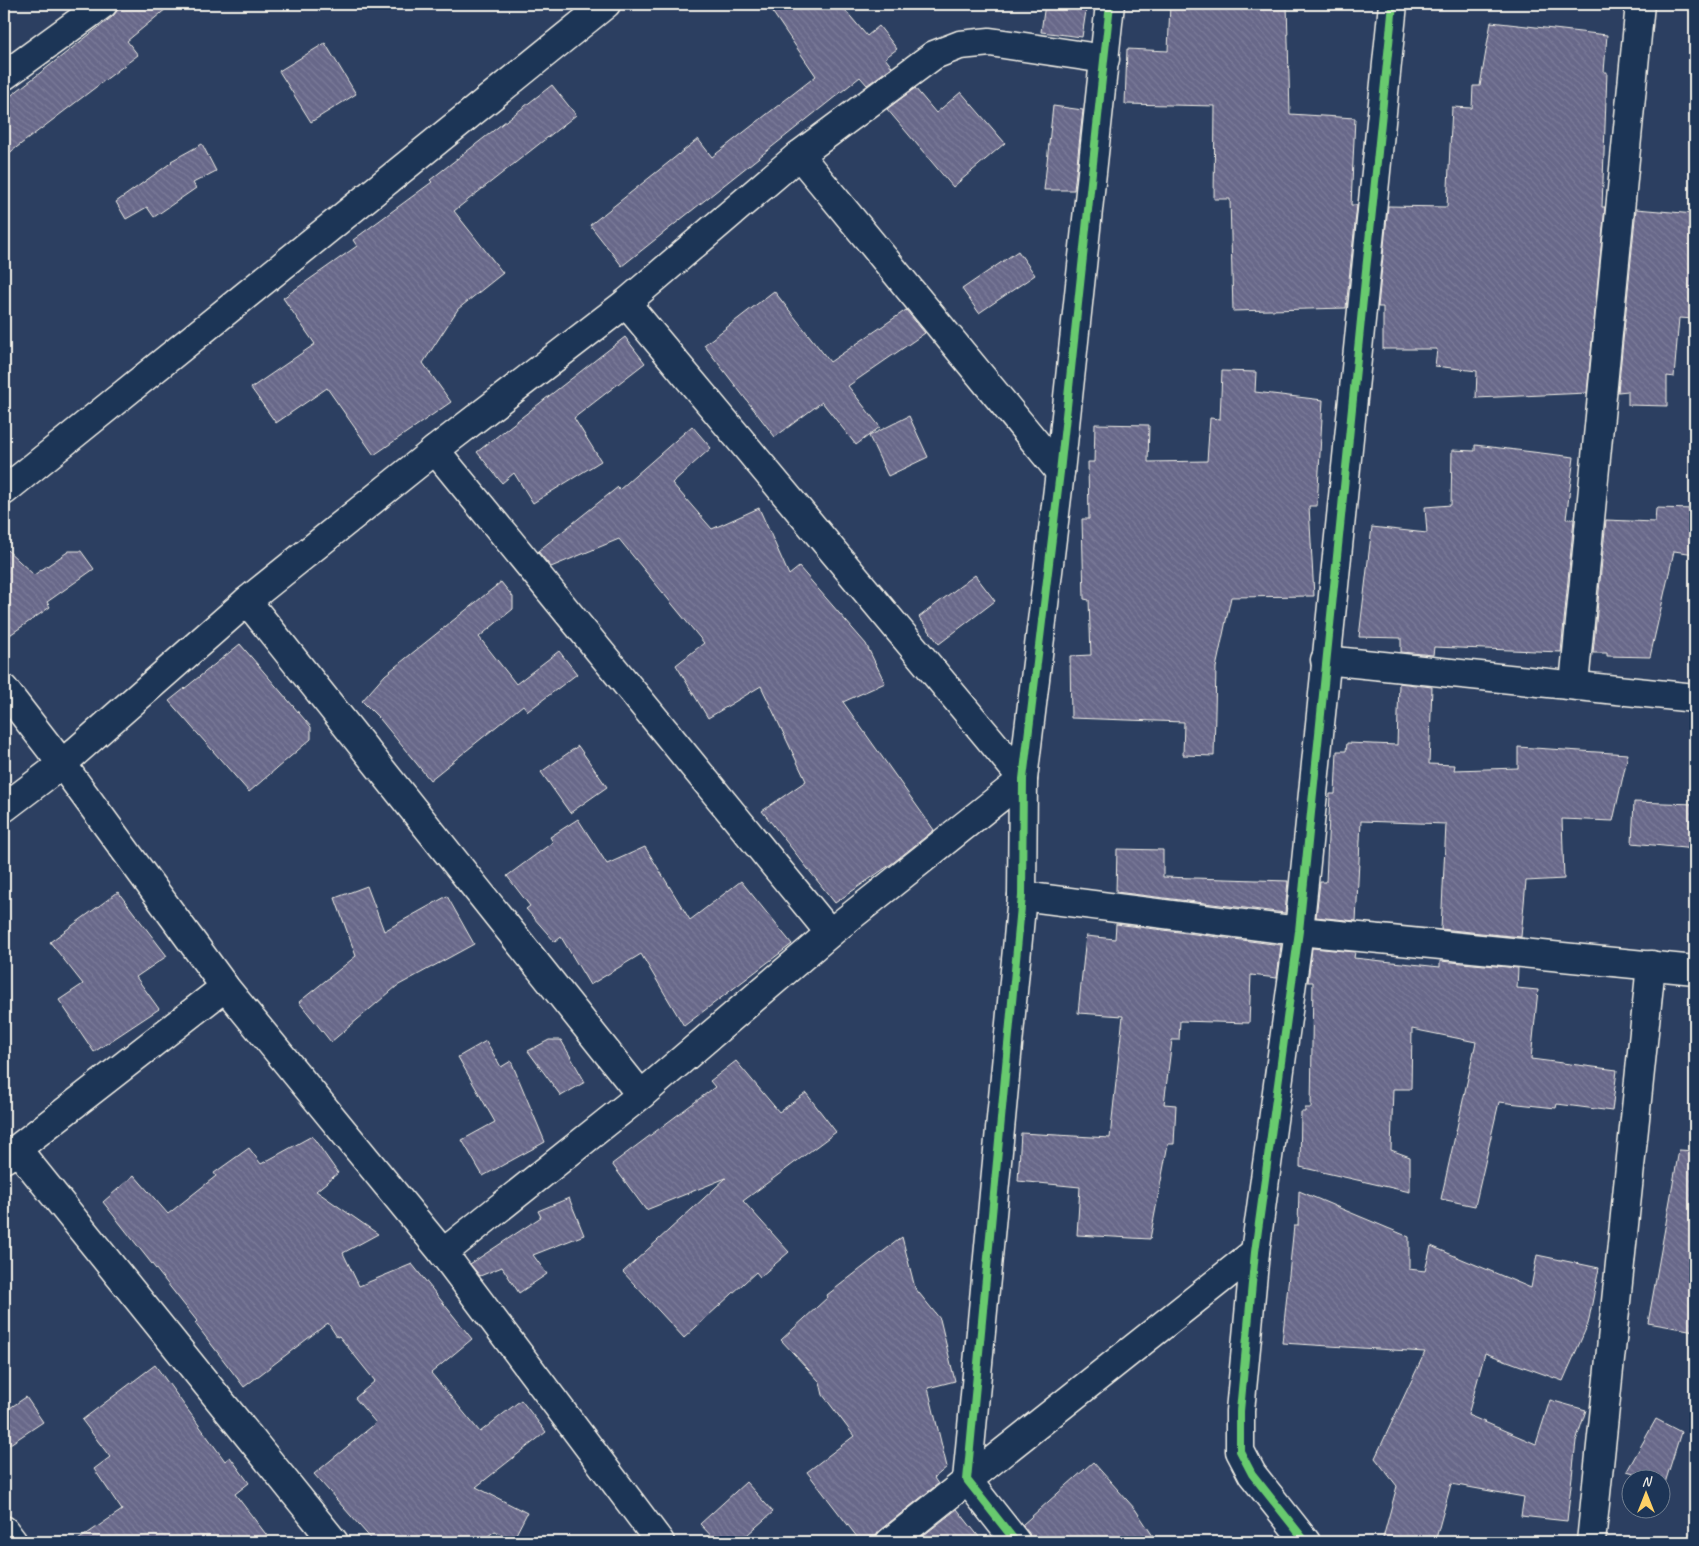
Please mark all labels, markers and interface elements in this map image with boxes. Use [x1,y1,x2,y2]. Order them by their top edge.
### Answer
north arrow [1622,1468,1672,1518]
text: N [1642,1473,1653,1490]

